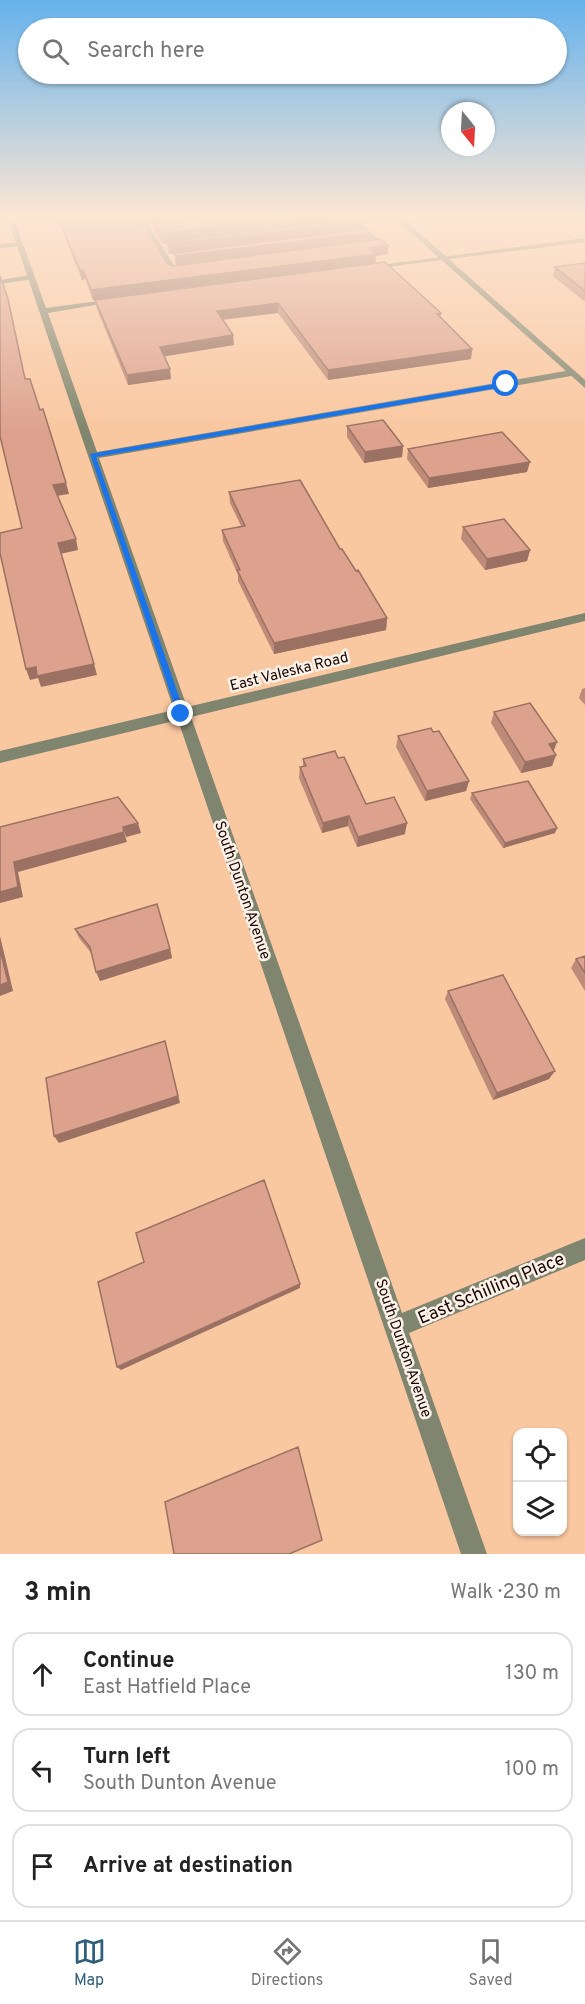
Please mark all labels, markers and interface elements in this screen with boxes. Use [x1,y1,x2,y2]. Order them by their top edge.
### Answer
search box [18,18,567,84]
icon: search [39,35,72,68]
text: Search here [87,38,205,65]
north arrow [441,102,495,156]
route start [492,370,518,396]
street label: East Valeska Road [228,649,351,696]
route end [167,700,193,726]
street label: South Dunton Avenue [209,819,274,962]
street label: East Schilling Place [415,1248,568,1331]
street label: South Dunton Avenue [370,1277,435,1420]
map controls [513,1428,567,1536]
button: locate [513,1428,567,1482]
button: layers [513,1482,567,1536]
text: 3 min [24,1577,92,1610]
text: Walk · 230 m [450,1580,561,1606]
text: Continue [83,1648,174,1675]
icon: ahead [26,1658,59,1691]
text: 130 m [505,1661,559,1687]
text: East Hatfield Place [83,1675,251,1701]
text: Turn left [83,1744,171,1771]
icon: left [26,1754,59,1787]
text: 100 m [504,1757,559,1783]
text: South Dunton Avenue [83,1771,277,1797]
icon: arrive [26,1850,59,1883]
text: Arrive at destination [83,1853,293,1880]
tab: Map [73,1935,106,1991]
tab: Directions [251,1935,323,1991]
tab: Saved [468,1935,512,1991]

